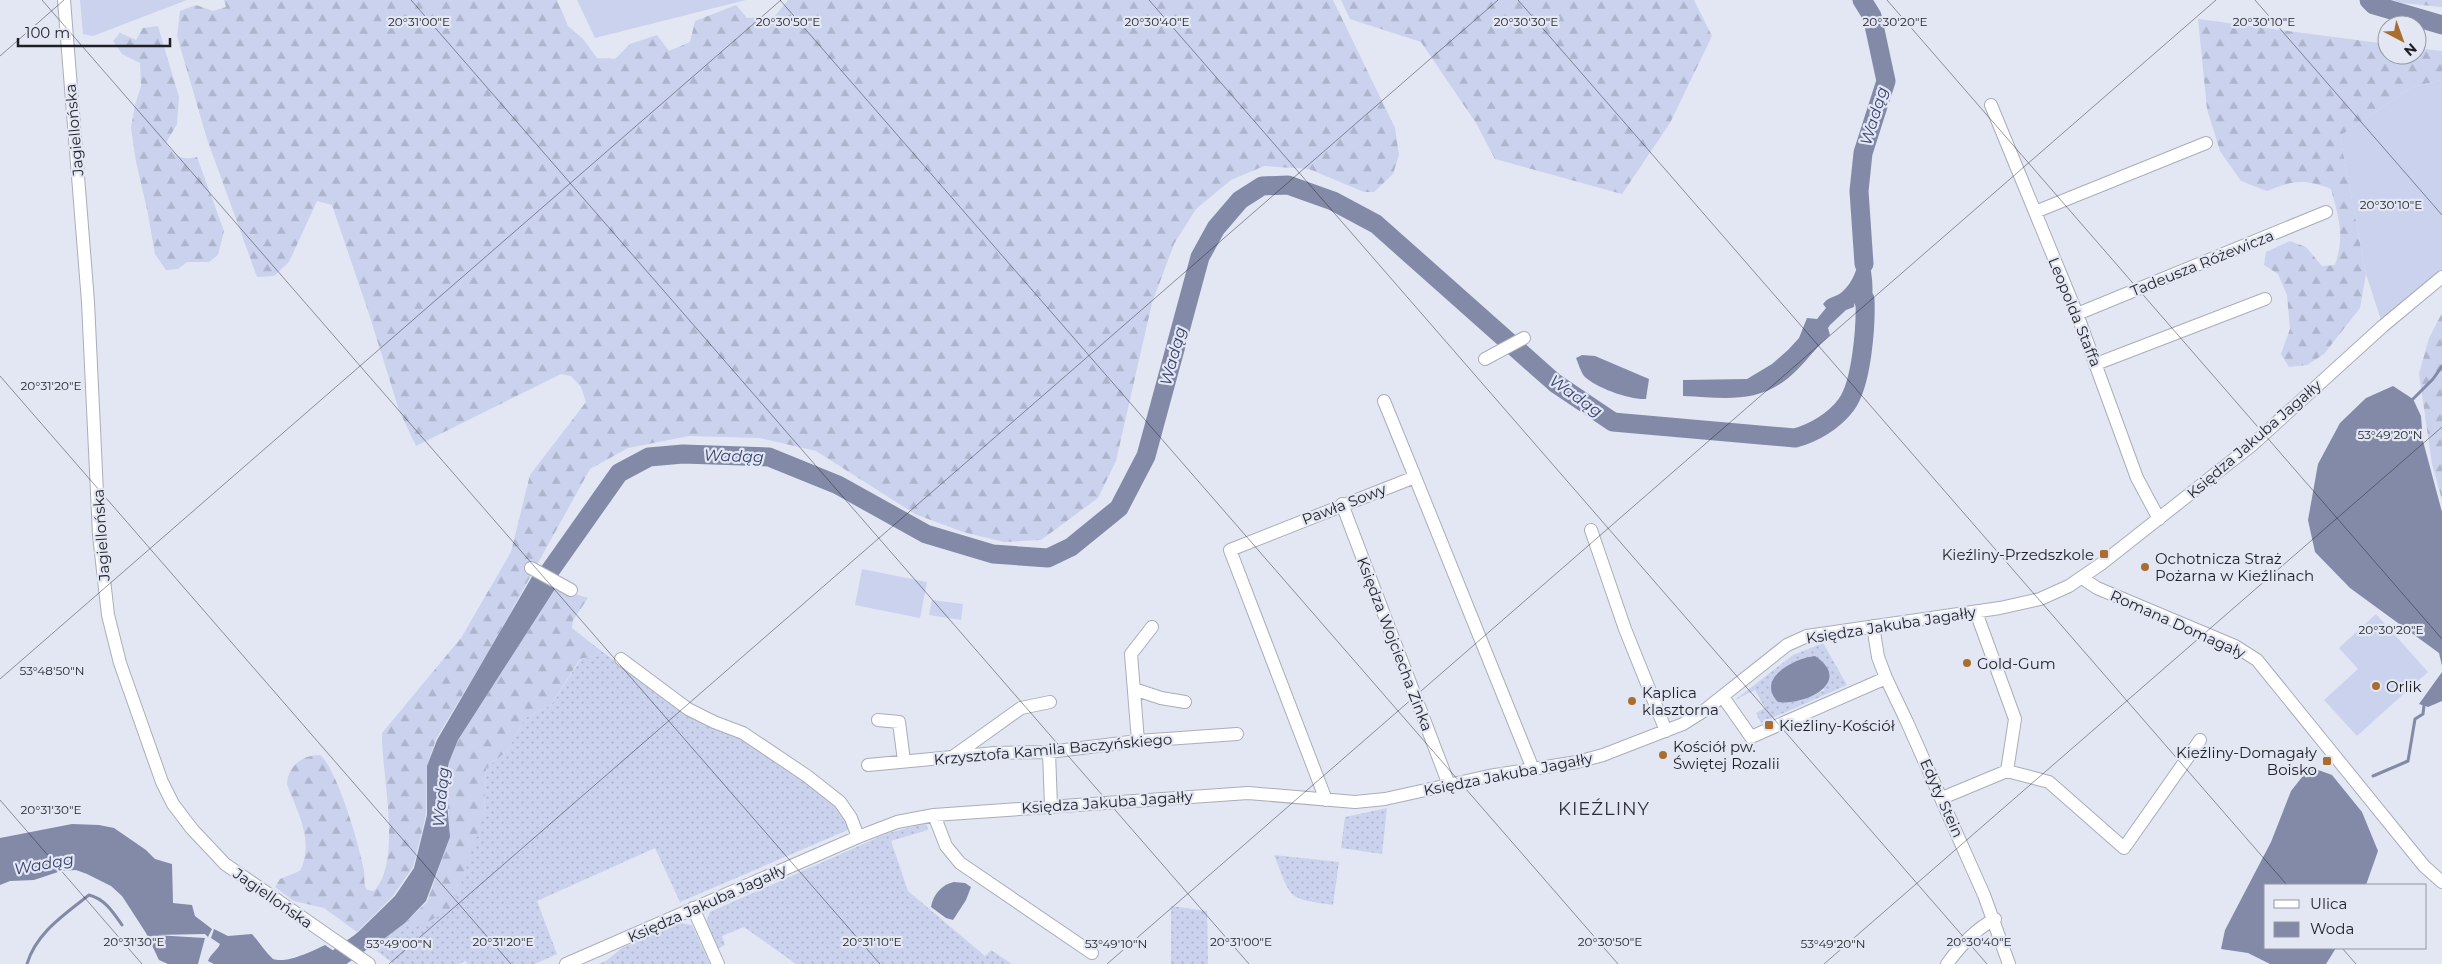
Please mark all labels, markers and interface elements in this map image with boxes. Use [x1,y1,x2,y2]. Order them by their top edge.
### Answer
text: 20°31'00"E [388,14,450,29]
text: 20°30'50"E [756,14,820,29]
text: 20°30'40"E [1124,14,1190,29]
text: 20°30'30"E [1494,14,1558,29]
text: 20°30'20"E [1863,14,1927,29]
text: 20°30'10"E [2233,14,2295,29]
scale bar [18,15,170,47]
north arrow [2377,15,2427,65]
text: 100 m [25,23,70,42]
text: N [2400,39,2421,60]
street label: Jagiellońska [61,83,88,178]
water label: Wadąg [1856,84,1892,148]
text: 20°30'10"E [2360,197,2422,212]
street label: Tadeusza Różewicza [2128,226,2276,300]
street label: Leopolda Staffa [2044,254,2106,370]
water label: Wadąg [1156,324,1190,387]
water label: Wadąg [1546,371,1606,421]
street label: Księdza Jakuba Jagałły [2183,375,2326,502]
text: 20°31'20"E [20,378,82,393]
text: 53°49'20"N [2358,427,2422,442]
water label: Wadąg [704,445,764,467]
street label: Pawła Sowy [1299,479,1390,529]
street label: Jagiellońska [88,488,114,583]
place label: Kieźliny-Przedszkole [1942,545,2094,564]
marker: Kieźliny-Przedszkole [2098,548,2110,560]
place label: Ochotnicza Straż Pożarna w Kieźlinach [2155,549,2314,585]
street label: Księdza Wojciecha Zinka [1353,554,1437,734]
marker: Ochotnicza Straż Pożarna w Kieźlinach [2139,561,2151,573]
street label: Romana Domagały [2107,586,2249,663]
street label: Księdza Jakuba Jagałły [1805,602,1978,648]
text: 20°30'20"E [2359,622,2423,637]
place label: Gold-Gum [1977,654,2056,673]
marker: Gold-Gum [1961,657,1973,669]
text: 53°48'50"N [19,663,85,678]
place label: Orlik [2386,677,2422,696]
marker: Orlik [2370,680,2382,692]
place label: Kaplica klasztorna [1642,683,1719,719]
marker: Kaplica klasztorna [1626,695,1638,707]
place label: Kieźliny-Kościół [1779,716,1896,735]
marker: Kieźliny-Kościół [1763,719,1775,731]
street label: Krzysztofa Kamila Baczyńskiego [933,729,1173,769]
place label: Kościół pw. Świętej Rozalii [1673,737,1780,773]
place label: Kieźliny-Domagały Boisko [2176,743,2318,779]
street label: Księdza Jakuba Jagałły [1422,748,1595,800]
marker: Kościół pw. Świętej Rozalii [1657,749,1669,761]
marker: Kieźliny-Domagały Boisko [2321,755,2333,767]
street label: Edyty Stein [1916,756,1968,840]
water label: Wadąg [429,766,453,828]
street label: Księdza Jakuba Jagałły [1021,786,1194,817]
district label: KIEŹLINY [1558,798,1650,820]
text: 20°31'30"E [20,802,82,817]
water label: Wadąg [13,849,75,879]
street label: Księdza Jakuba Jagałły [625,859,790,947]
street label: Jagiellońska [229,863,316,932]
legend [2264,884,2427,949]
text: Ulica [2310,894,2347,913]
text: Woda [2310,919,2354,938]
text: 20°31'30"E [103,934,165,949]
text: 20°31'20"E [472,934,534,949]
text: 20°31'10"E [843,934,901,949]
text: 20°31'00"E [1210,934,1272,949]
text: 20°30'50"E [1578,934,1642,949]
text: 20°30'40"E [1946,934,2012,949]
text: 53°49'00"N [366,936,432,951]
text: 53°49'10"N [1085,936,1147,951]
text: 53°49'20"N [1801,936,1865,951]

